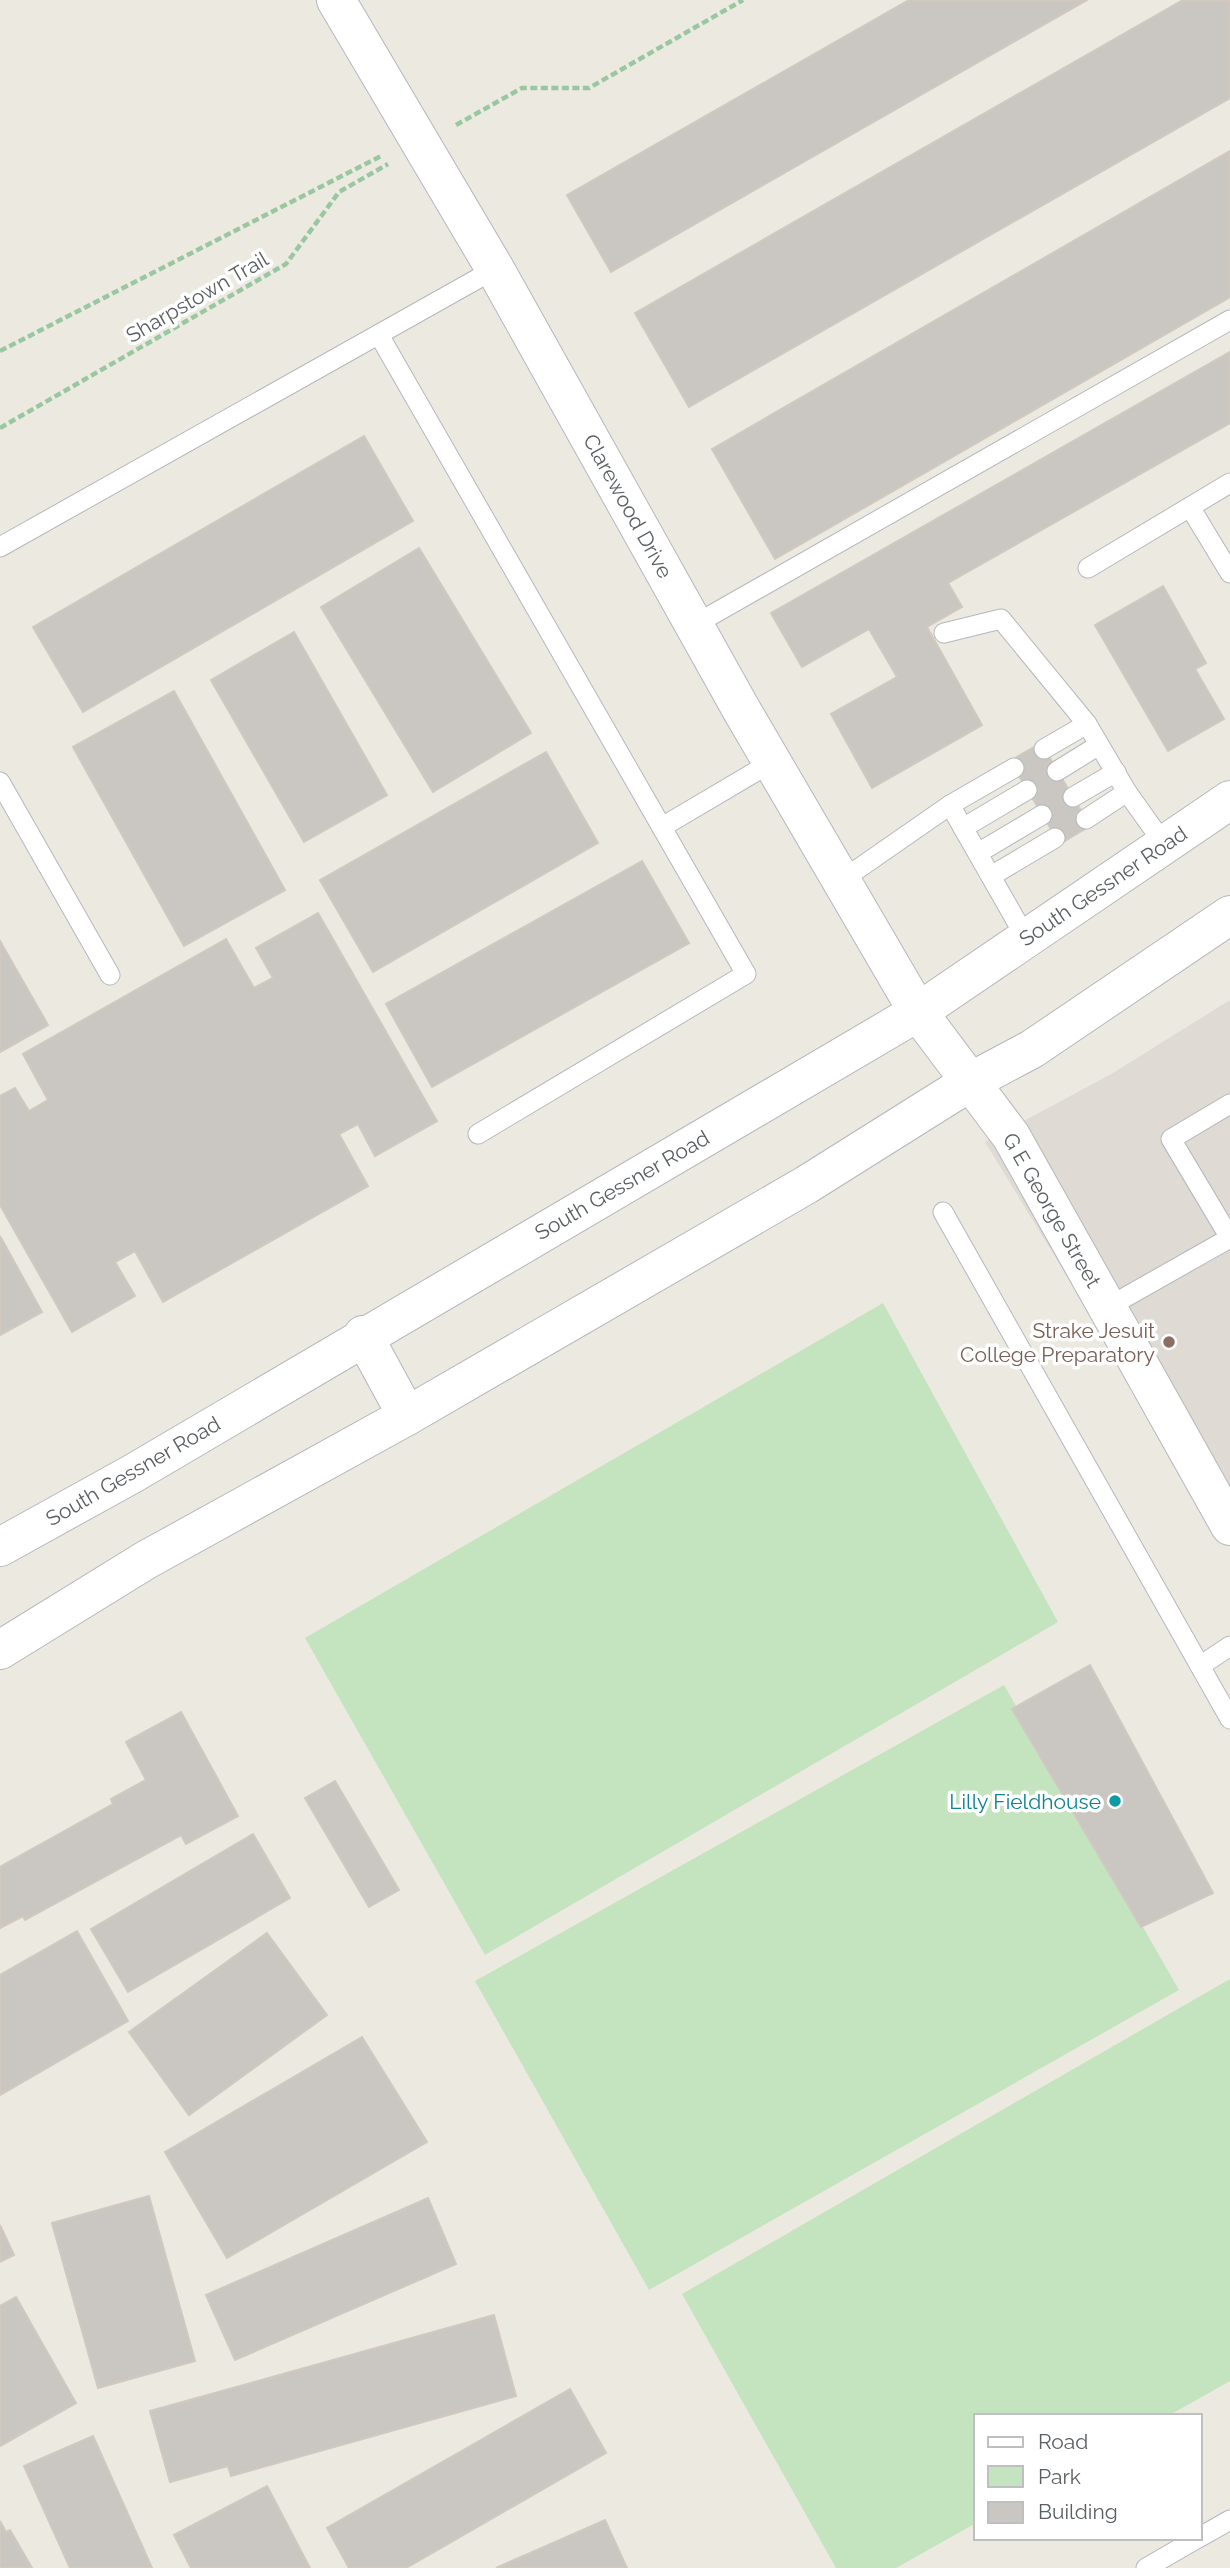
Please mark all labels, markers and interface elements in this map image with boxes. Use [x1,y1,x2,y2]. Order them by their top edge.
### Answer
street label: Sharpstown Trail [122,246,273,348]
street label: Clarewood Drive [578,430,678,582]
street label: South Gessner Road [1014,821,1192,951]
street label: South Gessner Road [530,1125,714,1245]
street label: G E George Street [998,1128,1106,1292]
place label: Strake Jesuit College Preparatory [960,1318,1155,1367]
marker: Strake Jesuit College Preparatory [1161,1334,1177,1350]
street label: South Gessner Road [41,1411,225,1531]
place label: Lilly Fieldhouse [949,1789,1101,1814]
marker: Lilly Fieldhouse [1107,1793,1123,1809]
legend [974,2414,1202,2540]
text: Road [1038,2429,1088,2454]
text: Park [1038,2464,1081,2489]
text: Building [1038,2499,1118,2524]

